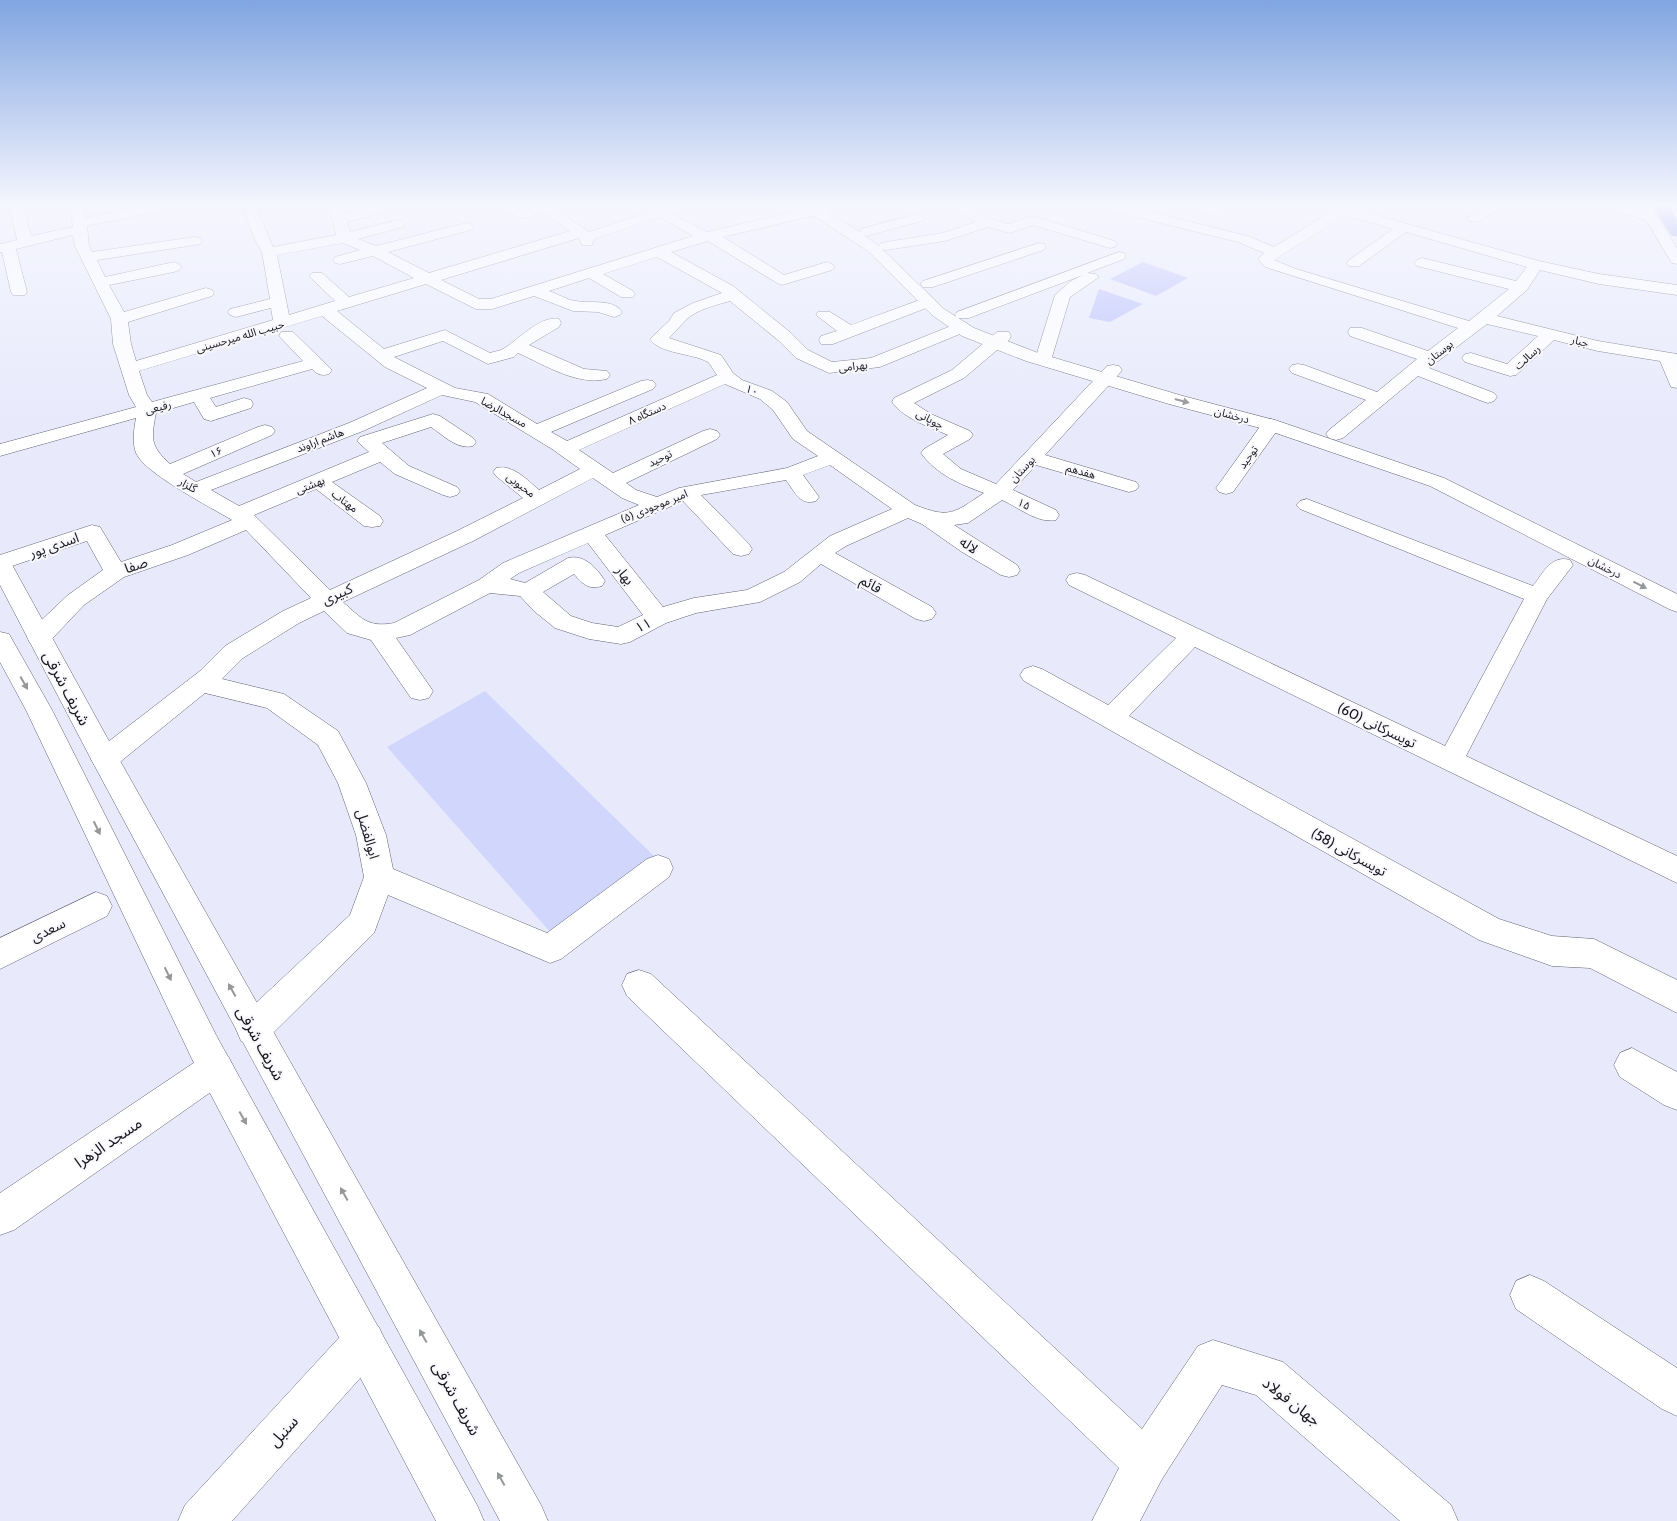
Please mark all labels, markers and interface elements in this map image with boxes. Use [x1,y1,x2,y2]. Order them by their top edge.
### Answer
street label: حبیب الله میرحسینی [194,317,286,356]
street label: جبار [1569,332,1591,350]
street label: بوستان [1422,337,1456,367]
street label: رسالت [1511,342,1543,372]
street label: بهرامی [838,358,868,375]
street label: ۱۰ [744,381,760,399]
street label: مسجدالرضا [478,394,530,431]
street label: رفیعی [143,397,173,417]
street label: ۸ دستگاه [626,398,668,428]
one-way arrow [1174,398,1189,406]
street label: درخشان [1213,404,1251,426]
street label: چوپانی [913,406,947,433]
street label: هاشم اراوند [294,425,346,457]
street label: ۱۶ [207,443,225,461]
street label: توحید [1235,443,1261,471]
street label: توحید [646,446,674,470]
street label: بوستان [1006,453,1038,485]
street label: هفدهم [1064,460,1097,484]
street label: محبوبی [504,470,538,501]
street label: بهشتی [293,473,327,497]
street label: گلزار [176,474,200,496]
street label: امیر موجودی (۵) [618,486,690,526]
street label: مهتاب [329,487,361,516]
street label: ۱۵ [1015,495,1033,513]
street label: اسدی پور [26,528,82,563]
street label: لاله [956,532,982,558]
street label: صفا [122,553,150,577]
street label: درخشان [1586,553,1624,581]
street label: بهار [611,561,638,589]
street label: قائم [856,571,885,599]
street label: کبیری [319,579,355,609]
one-way arrow [1633,581,1647,589]
street label: ۱۱ [632,613,654,637]
street label: شریف شرقی [39,648,94,729]
one-way arrow [20,676,28,690]
street label: تویسرکانی (60) [1335,698,1419,752]
street label: ابوالفضل [352,807,384,861]
one-way arrow [93,821,101,835]
street label: تویسرکانی (58) [1308,824,1390,880]
street label: سعدی [28,914,68,946]
one-way arrow [164,967,172,981]
one-way arrow [228,983,236,998]
street label: شریف شرقی [232,1003,289,1084]
one-way arrow [239,1111,247,1126]
street label: مسجد الزهرا [71,1113,145,1172]
one-way arrow [340,1187,349,1201]
one-way arrow [419,1329,427,1344]
street label: شریف شرقی [428,1358,485,1439]
street label: جهان فولاد [1259,1373,1324,1430]
street label: سنبل [265,1412,302,1451]
one-way arrow [497,1472,506,1485]

